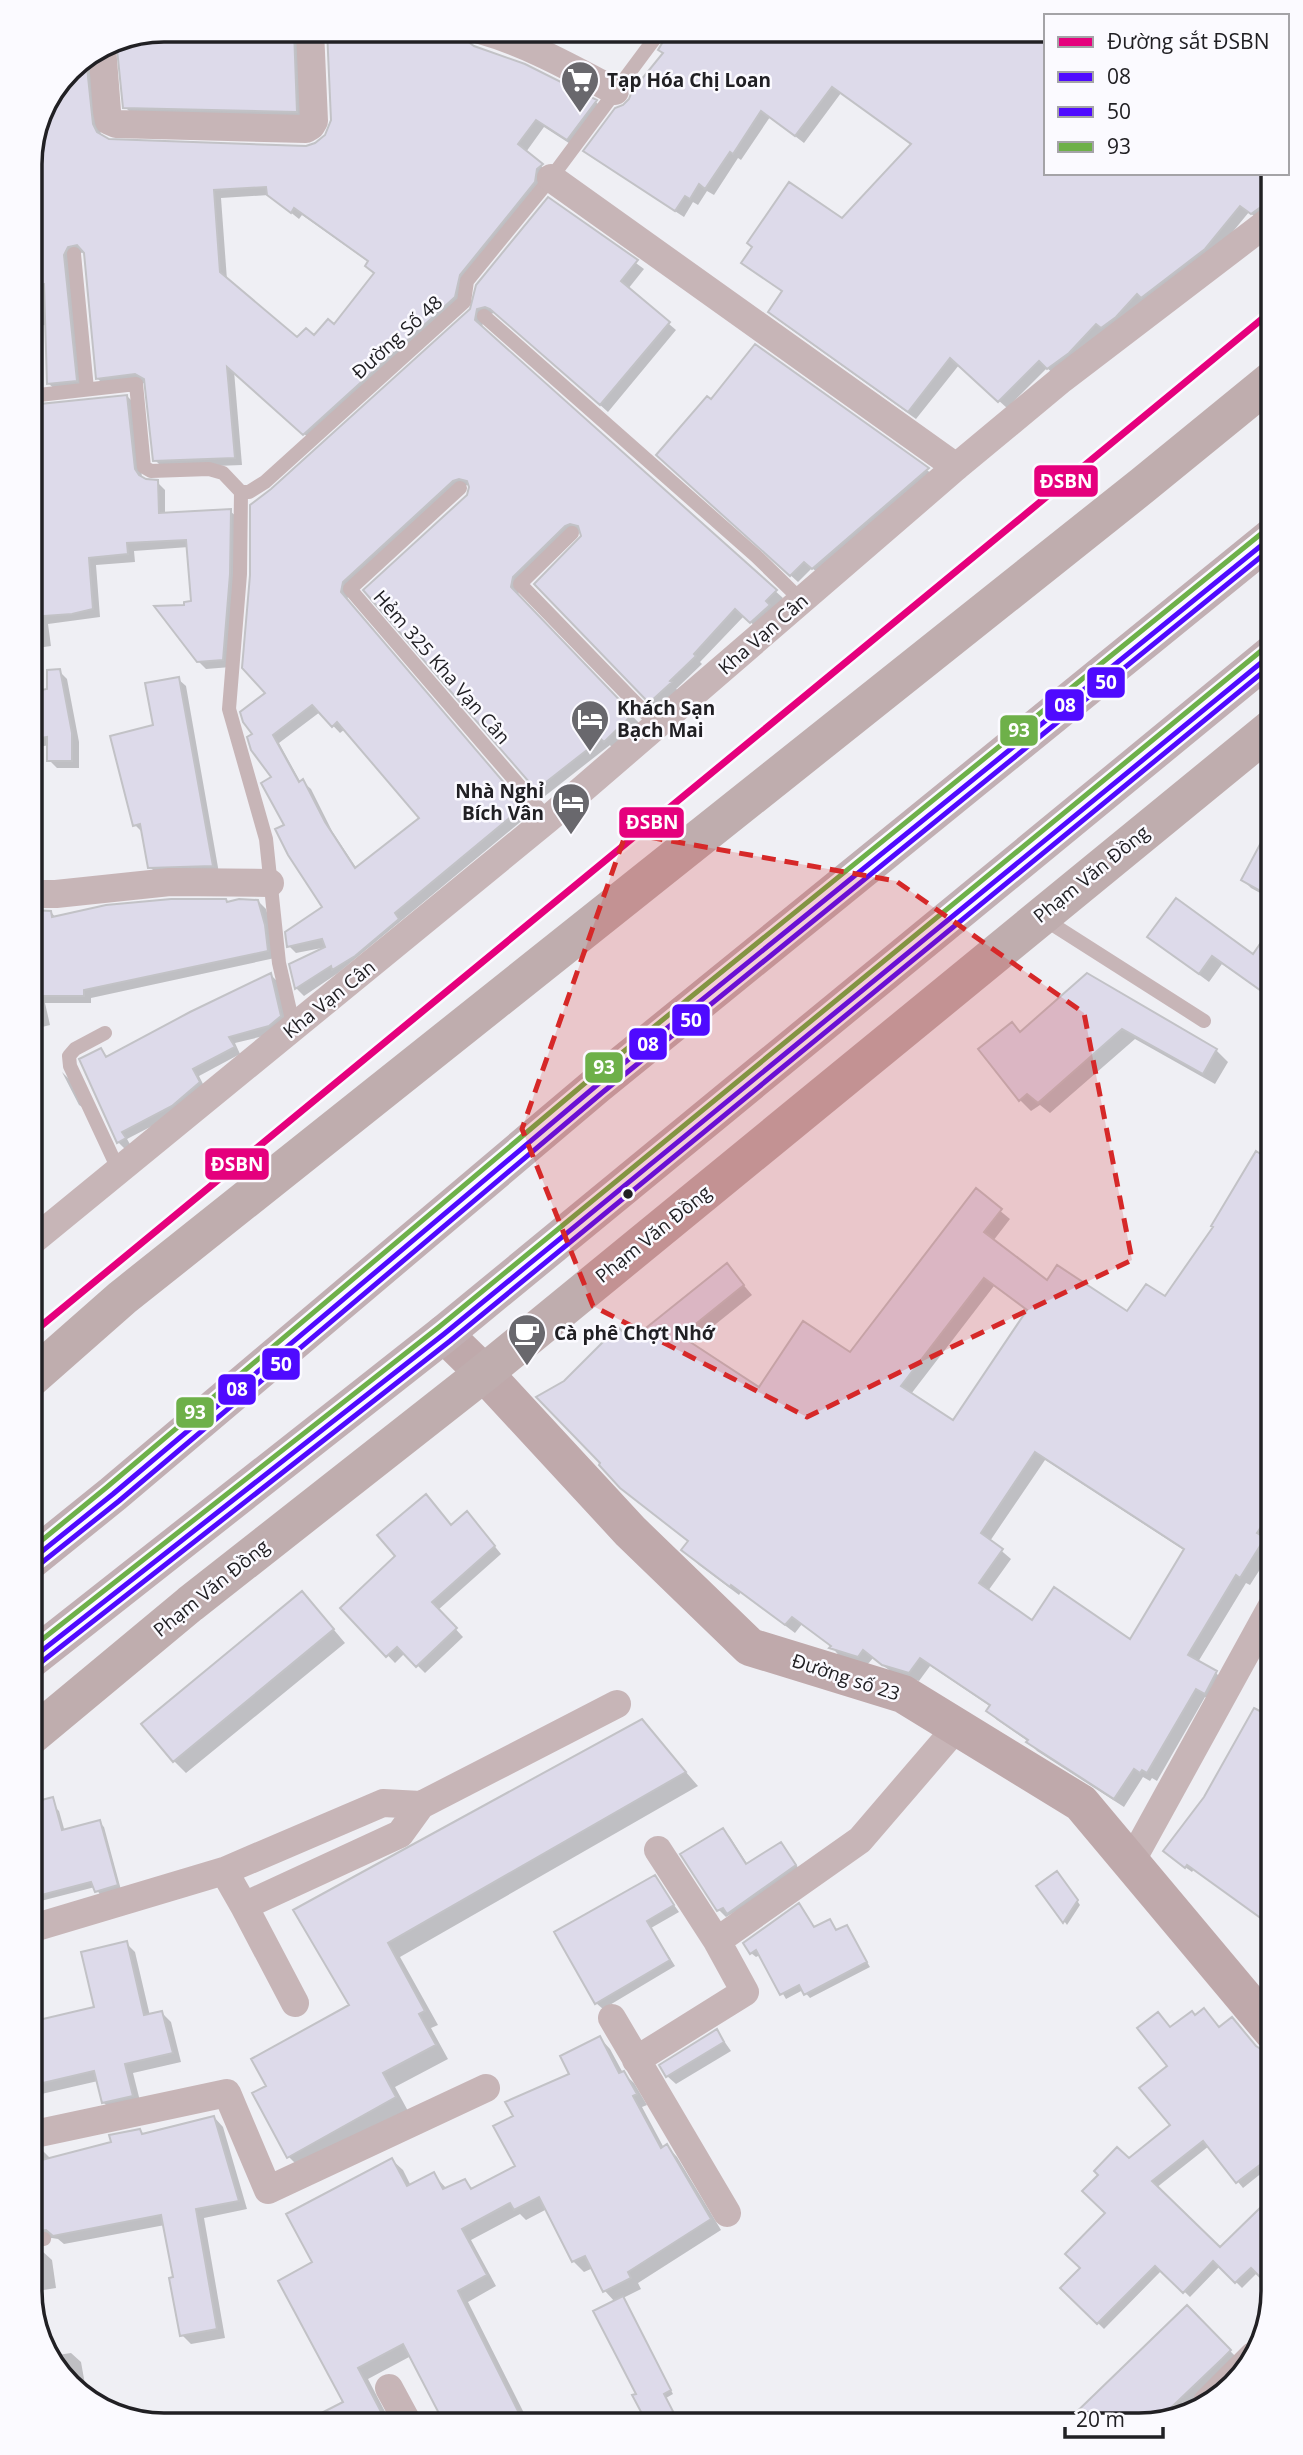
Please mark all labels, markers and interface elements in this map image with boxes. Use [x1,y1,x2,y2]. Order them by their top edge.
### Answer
legend [1044,14,1289,175]
text: Đường sắt ĐSBN [1107,27,1269,55]
supermarket icon: Tạp Hóa Chị Loan [559,59,601,114]
text: 08 [1107,62,1131,90]
place label: Tạp Hóa Chị Loan [607,67,771,93]
text: 50 [1107,97,1131,125]
text: 93 [1107,132,1131,160]
street label: Đường Số 48 [346,289,448,385]
line badge: ĐSBN [1033,464,1099,498]
text: ĐSBN [1040,468,1092,494]
street label: Hẻm 325 Kha Vạn Cân [368,584,516,750]
street label: Kha Vạn Cân [712,588,814,680]
line badge: 50 [1086,666,1126,699]
text: 50 [1095,669,1117,695]
line badge: 08 [1044,688,1085,722]
text: 08 [1054,692,1076,718]
place label: Khách Sạn Bạch Mai [617,695,715,743]
hotel icon: Khách Sạn Bạch Mai [569,698,611,753]
line badge: 93 [999,714,1039,747]
text: 93 [1008,717,1030,743]
place label: Nhà Nghỉ Bích Vân [455,778,544,826]
hotel icon: Nhà Nghỉ Bích Vân [550,781,592,836]
line badge: ĐSBN [618,806,685,839]
text: ĐSBN [626,809,678,835]
street label: Phạm Văn Đồng [1028,819,1154,929]
street label: Kha Vạn Cân [278,954,380,1044]
line badge: 50 [671,1003,711,1037]
text: 50 [680,1007,702,1033]
line badge: 08 [628,1027,668,1061]
text: 08 [637,1031,659,1057]
line badge: 93 [584,1051,624,1084]
text: 93 [593,1054,615,1080]
line badge: ĐSBN [204,1147,270,1181]
text: ĐSBN [211,1151,263,1177]
street label: Phạm Văn Đồng [590,1179,716,1289]
unlabelled marker [621,1187,635,1201]
cafe icon: Cà phê Chợt Nhớ [506,1312,548,1367]
place label: Cà phê Chợt Nhớ [554,1320,716,1346]
line badge: 50 [261,1347,301,1381]
text: 50 [270,1351,292,1377]
line badge: 08 [217,1373,257,1406]
text: 08 [226,1376,248,1402]
line badge: 93 [175,1396,215,1429]
text: 93 [184,1399,206,1425]
street label: Phạm Văn Đồng [148,1533,274,1643]
street label: Đường số 23 [789,1647,903,1707]
scale bar [1065,2396,1163,2440]
text: 20 m [1076,2405,1125,2433]

